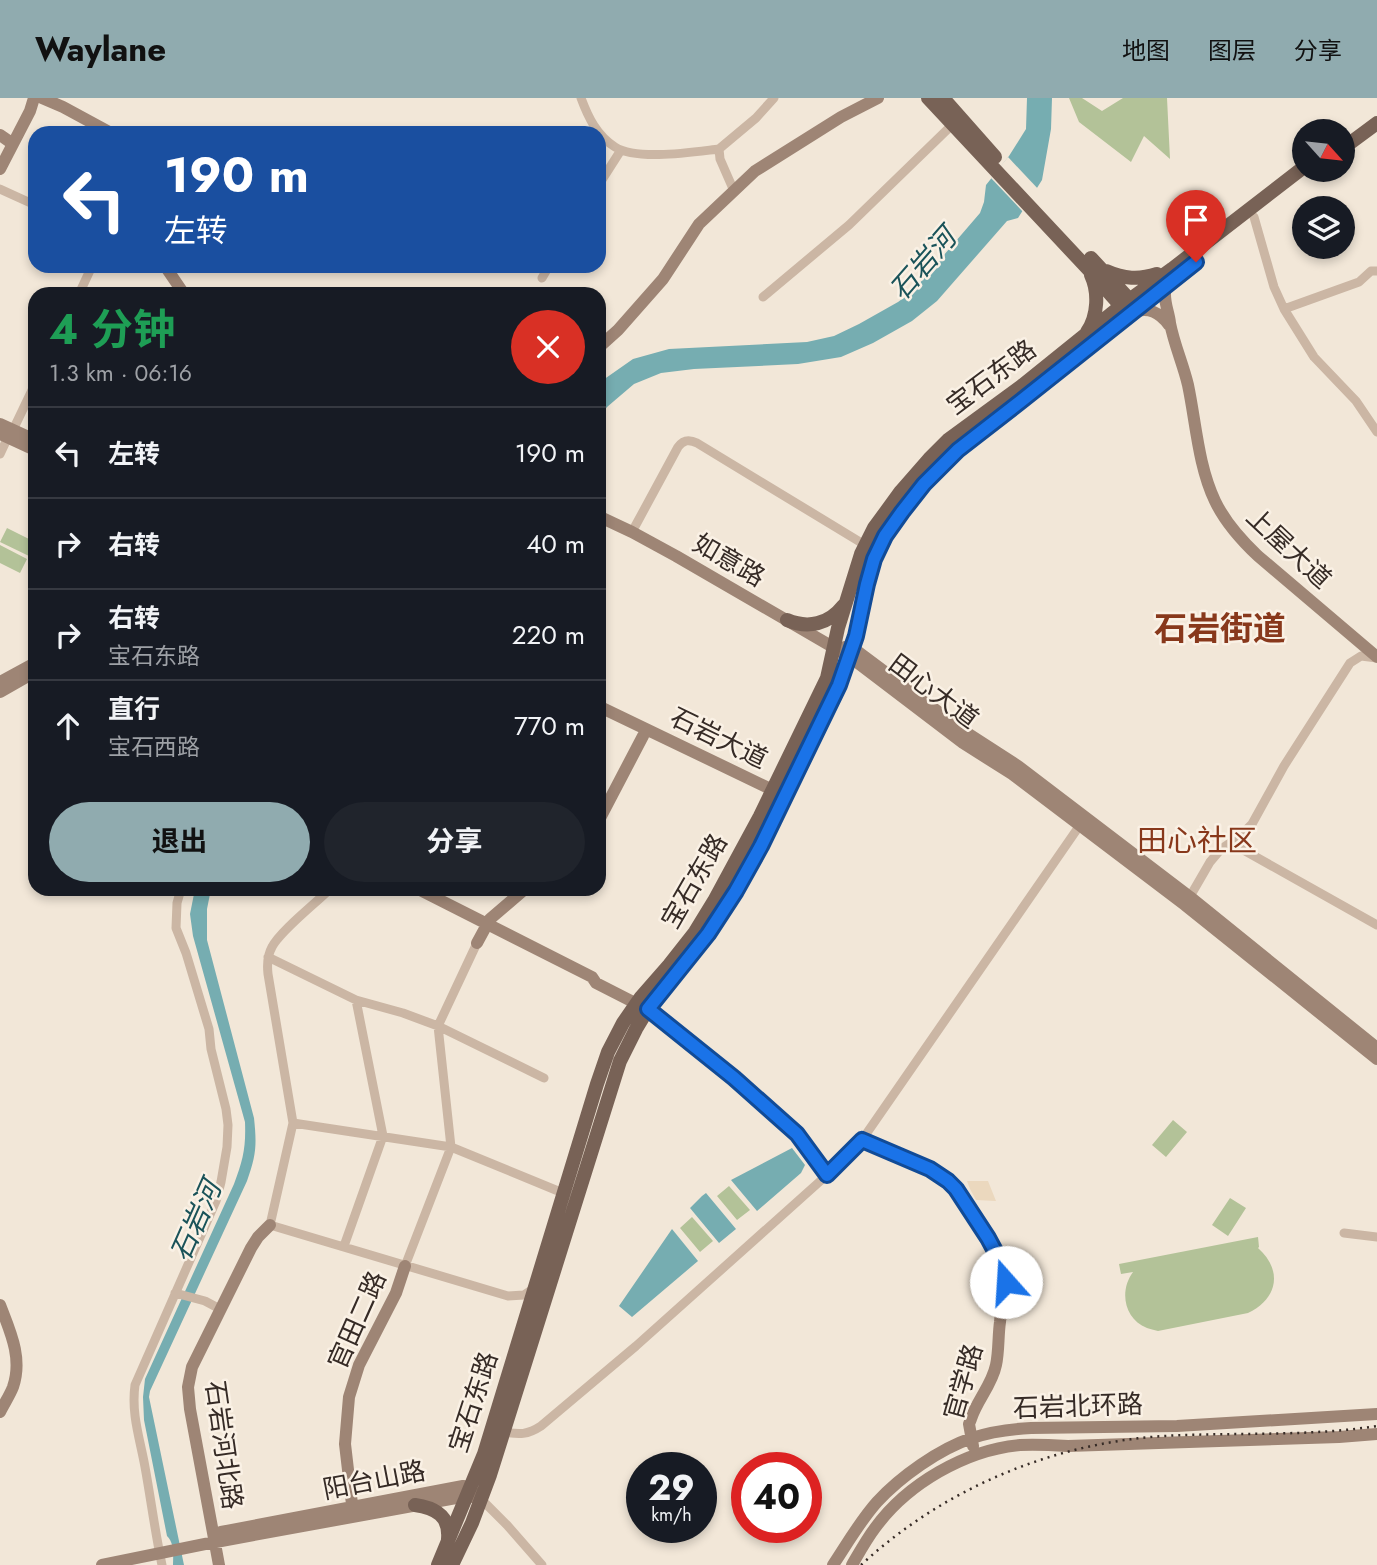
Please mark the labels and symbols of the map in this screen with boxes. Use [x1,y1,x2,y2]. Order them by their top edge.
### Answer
north arrow [1292,119,1354,182]
pin [1166,190,1226,262]
water label: 石岩河 [880,215,969,309]
street label: 宝石东路 [938,331,1044,423]
street label: 上屋大道 [1238,499,1340,597]
street label: 如意路 [686,524,772,596]
district label: 石岩街道 [1154,605,1286,652]
street label: 田心大道 [881,645,987,737]
street label: 石岩大道 [664,698,774,778]
district label: 田心社区 [1137,819,1257,862]
street label: 宝石东路 [652,826,736,936]
water label: 石岩河 [160,1170,234,1268]
position arrow [969,1245,1043,1319]
street label: 官田二路 [318,1265,396,1375]
street label: 官学路 [934,1339,992,1425]
street label: 宝石东路 [439,1347,507,1457]
street label: 石岩河北路 [196,1378,252,1512]
street label: 石岩北环路 [1012,1385,1144,1427]
street label: 阳台山路 [319,1451,429,1509]
speed limit sign: 40 [731,1452,822,1543]

